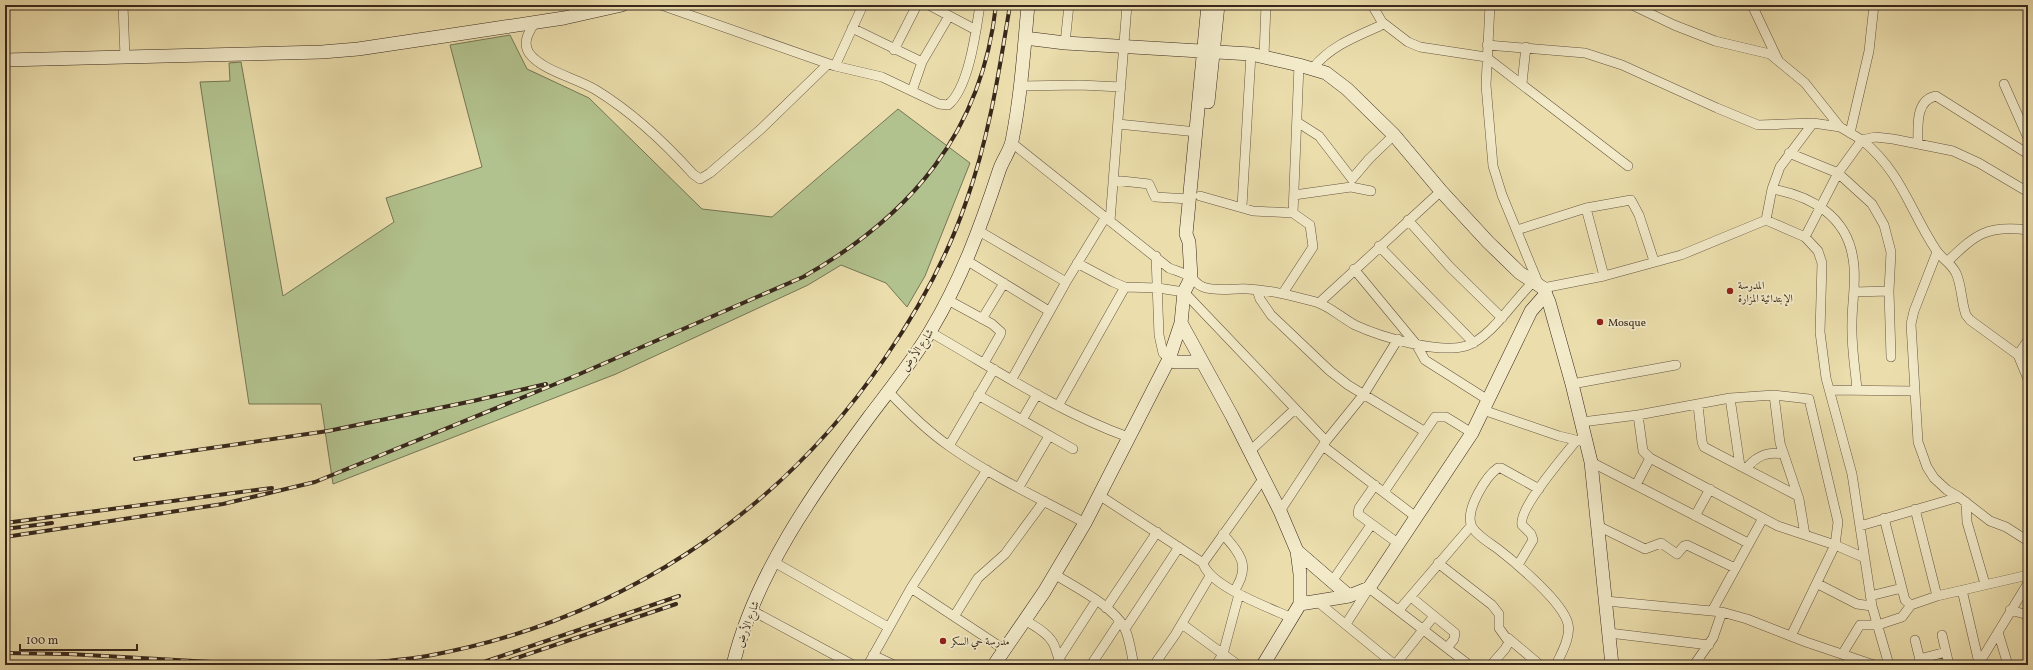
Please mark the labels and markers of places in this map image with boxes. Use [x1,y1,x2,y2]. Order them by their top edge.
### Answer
place label: المدرسة الإبتدائية المزارة [1738,279,1793,307]
marker: المدرسة الإبتدائية المزارة [1725,286,1735,296]
place label: Mosque [1608,316,1646,331]
marker: Mosque [1595,317,1605,327]
place label: مدرسة حي السكر [950,635,1010,650]
marker: مدرسة حي السكر [938,636,948,646]

